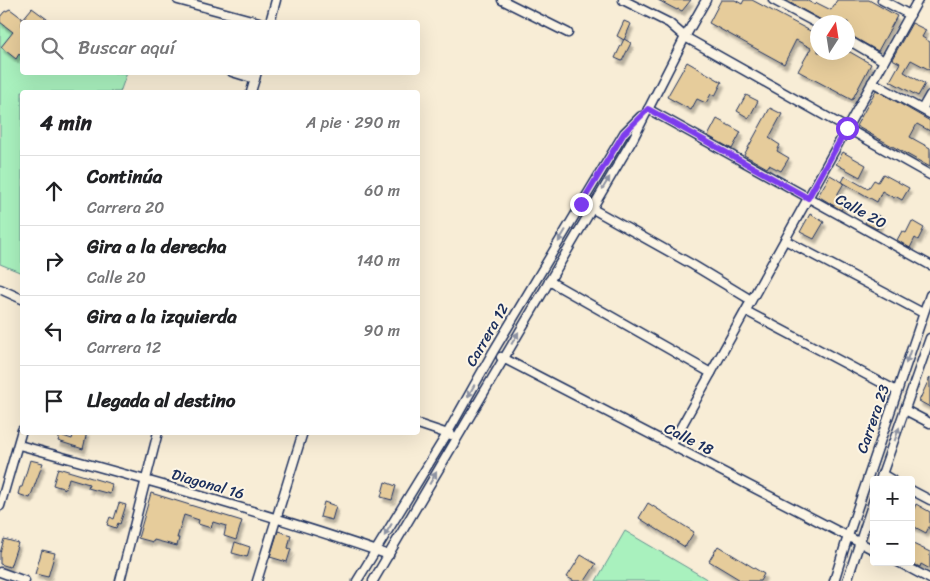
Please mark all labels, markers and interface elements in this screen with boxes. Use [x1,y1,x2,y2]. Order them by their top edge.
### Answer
north arrow [810,15,855,60]
search box [20,20,420,75]
text: Buscar aquí [78,31,175,64]
icon: search [38,34,66,62]
text: 4 min [40,104,92,142]
text: A pie · 290 m [306,108,400,137]
route start [836,117,859,140]
text: Continúa [87,160,162,193]
text: 60 m [364,176,400,205]
one-way arrow [602,176,611,189]
icon: ahead [40,177,68,205]
street label: Calle 20 [831,186,891,236]
text: Carrera 20 [87,193,164,222]
route end [570,193,593,216]
one-way arrow [558,229,567,242]
text: Gira a la derecha [87,230,226,263]
text: 140 m [357,246,400,275]
icon: right [40,247,68,275]
text: Calle 20 [87,263,146,292]
street label: Carrera 12 [458,298,516,372]
text: Gira a la izquierda [87,300,237,333]
text: 90 m [364,316,400,345]
icon: left [40,317,68,345]
one-way arrow [511,332,520,345]
text: Carrera 12 [87,333,161,362]
one-way arrow [904,350,911,365]
street label: Carrera 23 [849,381,897,457]
one-way arrow [467,383,475,398]
text: Llegada al destino [87,384,236,417]
icon: arrive [40,387,68,415]
street label: Calle 18 [660,415,718,463]
one-way arrow [893,426,901,441]
street label: Diagonal 16 [169,461,247,507]
one-way arrow [429,472,438,485]
map controls [870,476,915,566]
button: + [870,476,915,521]
button: − [870,521,915,566]
one-way arrow [383,524,392,537]

